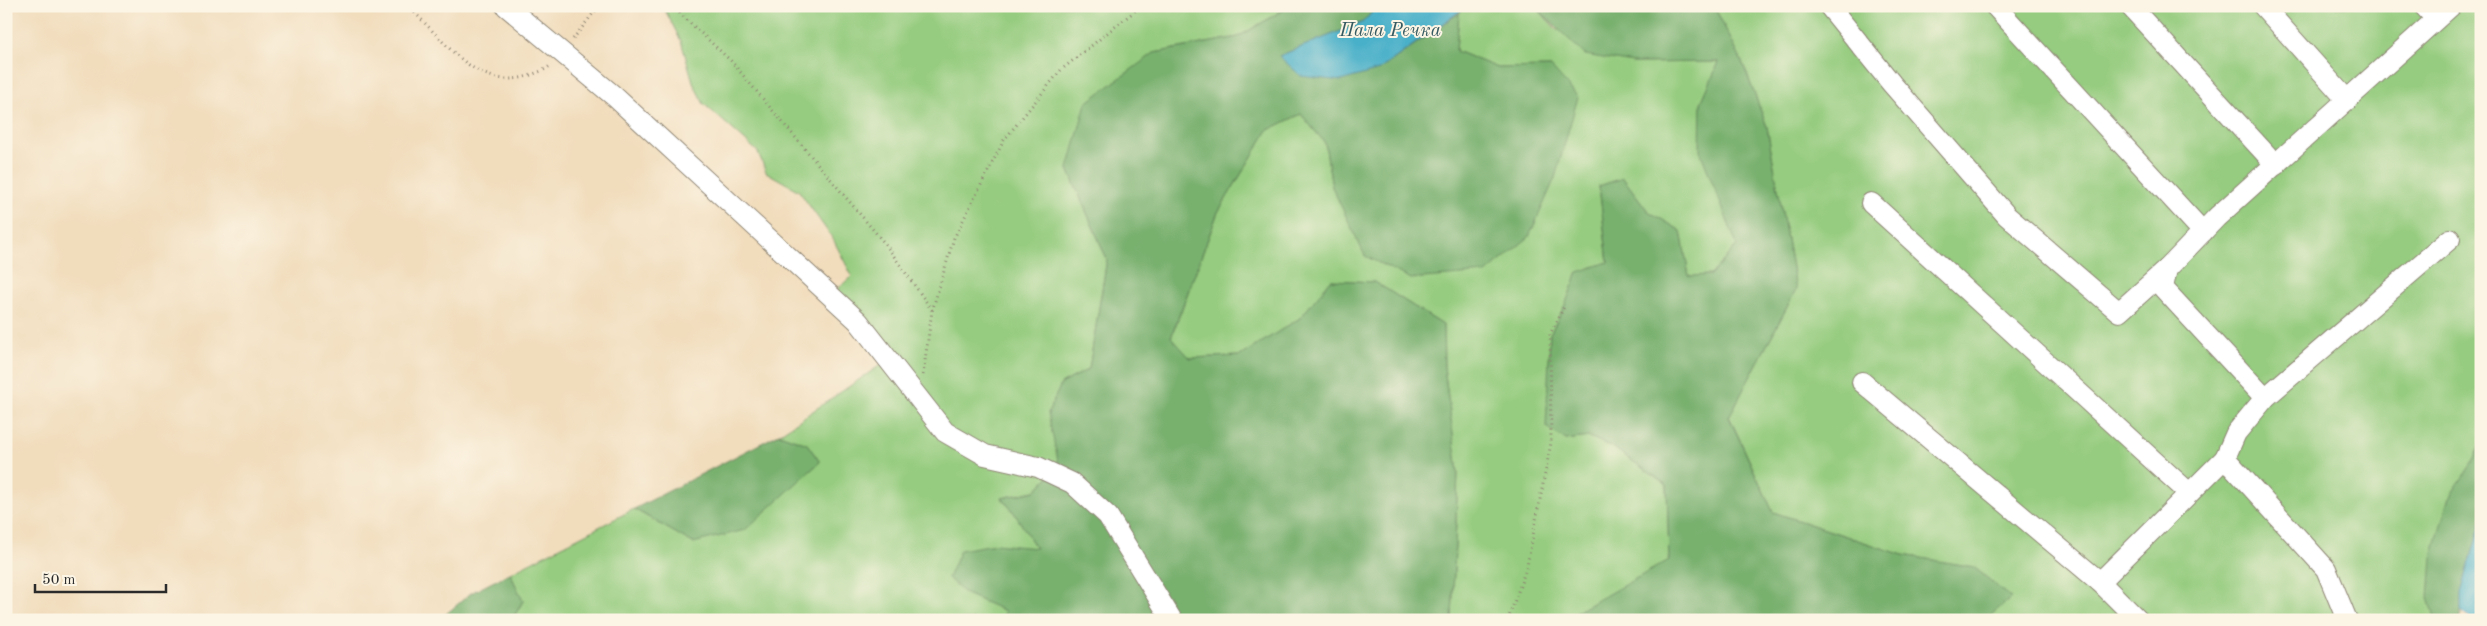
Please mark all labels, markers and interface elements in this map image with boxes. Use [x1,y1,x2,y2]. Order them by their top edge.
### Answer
water label: Пала Речка [1338,22,1441,41]
scale bar [35,561,166,593]
text: 50 m [42,573,76,588]

